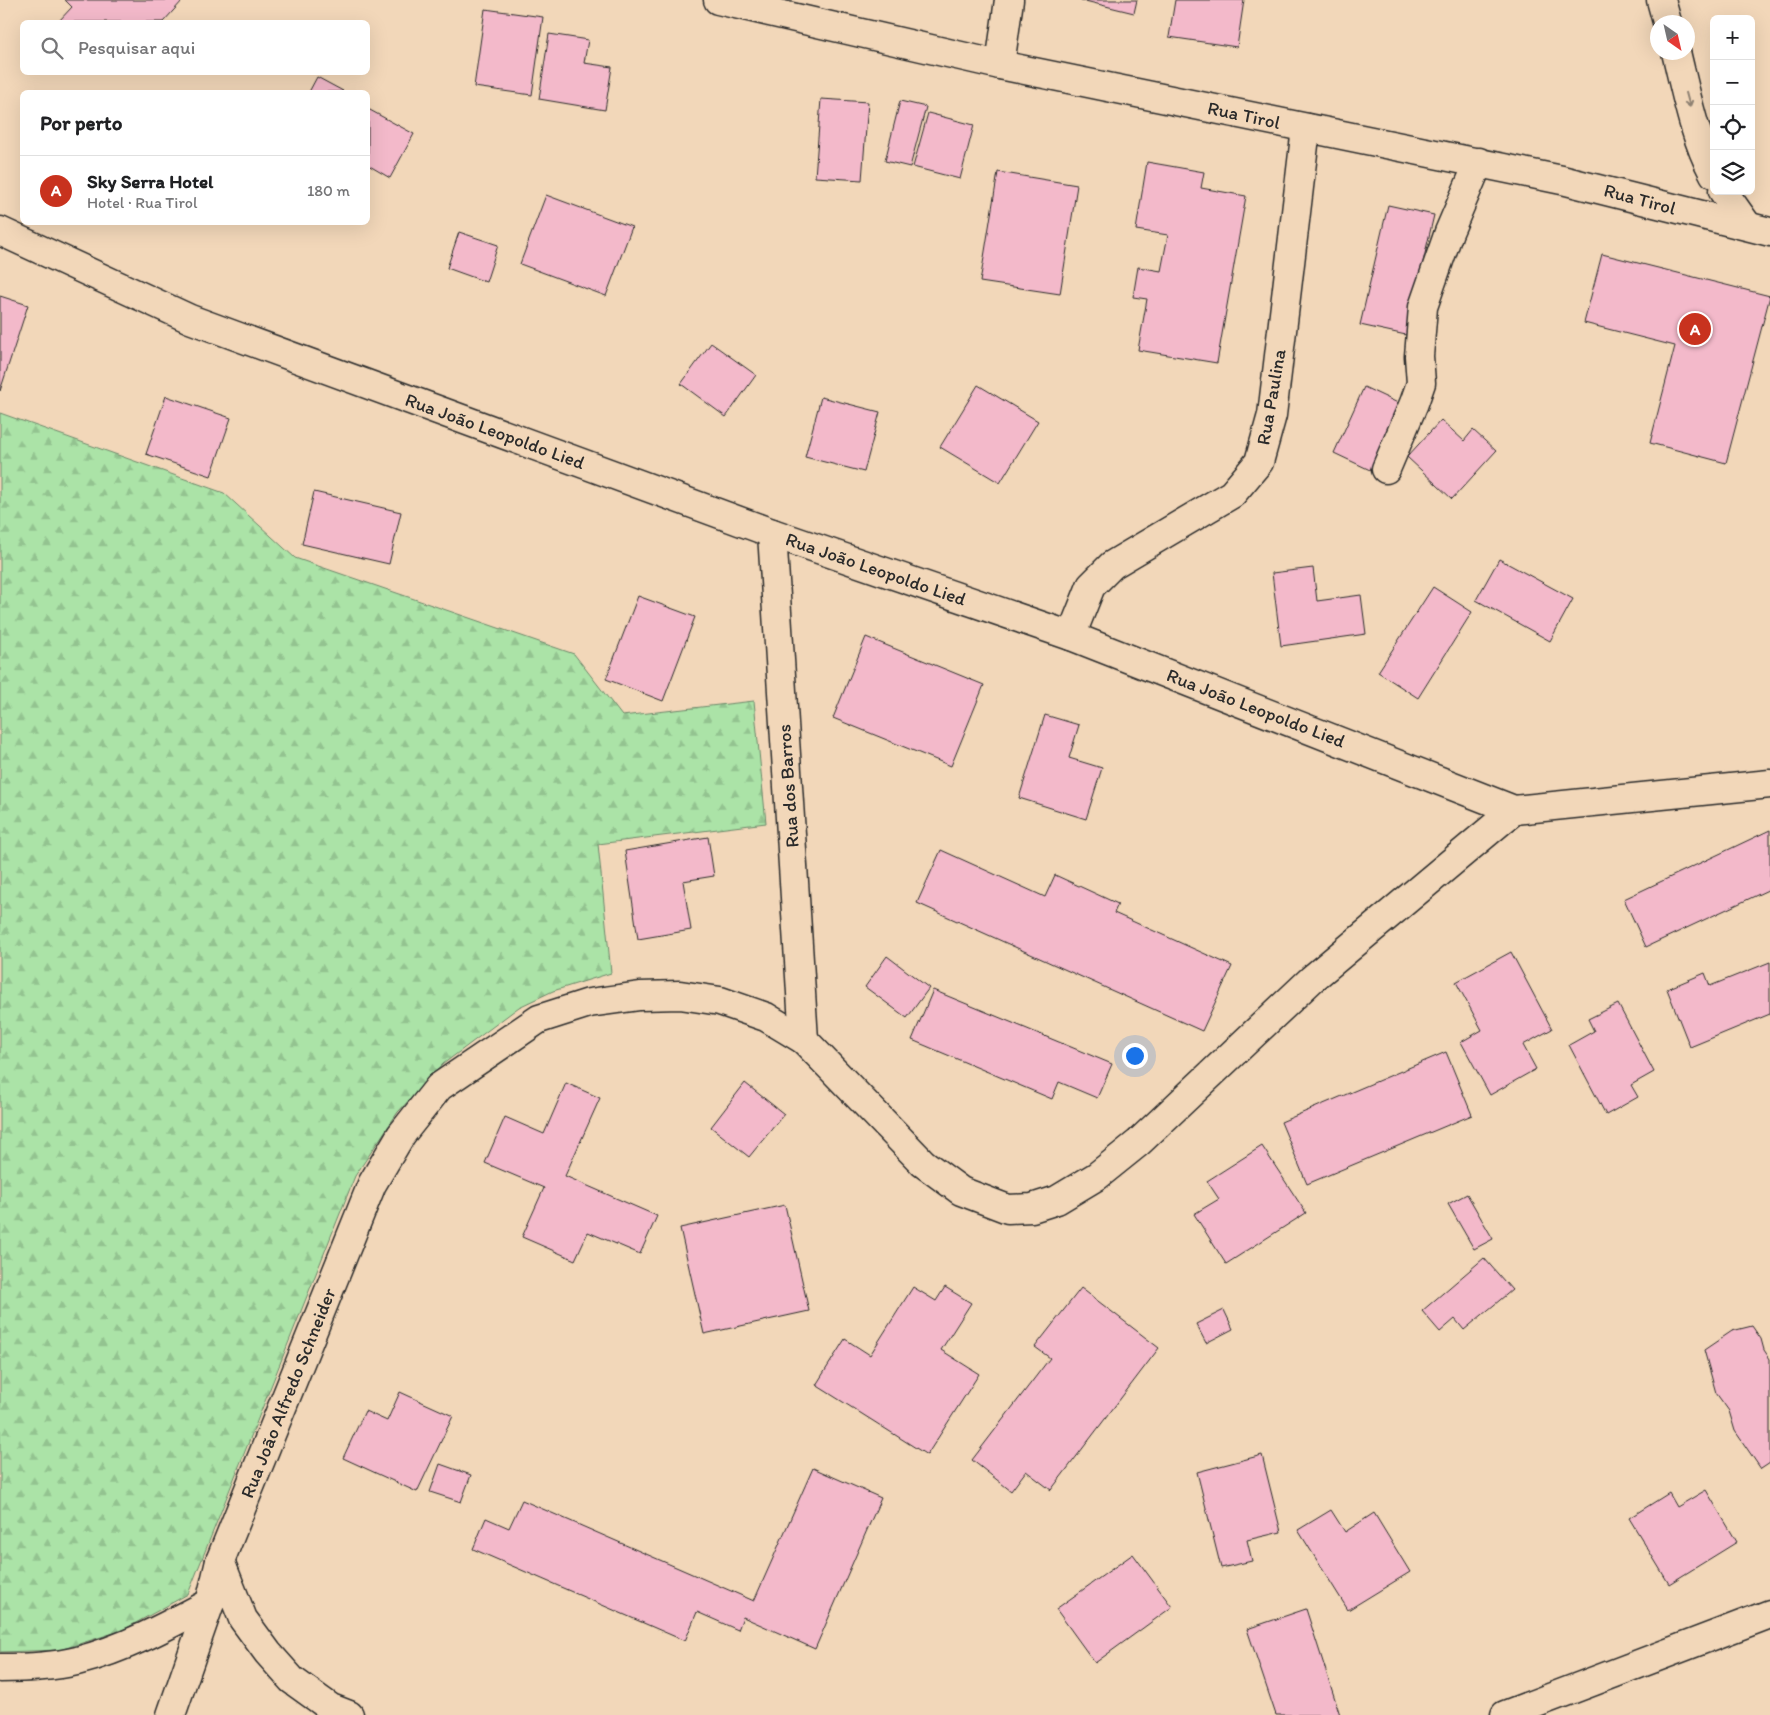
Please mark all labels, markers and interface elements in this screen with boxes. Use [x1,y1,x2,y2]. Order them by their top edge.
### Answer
north arrow [1650,15,1695,60]
map controls [1710,15,1755,195]
button: + [1710,15,1755,60]
search box [20,20,370,75]
icon: search [38,34,66,62]
text: Pesquisar aqui [78,36,195,59]
button: − [1710,60,1755,105]
one-way arrow [1684,91,1693,107]
street label: Rua Tirol [1206,96,1283,134]
button: locate [1710,105,1755,150]
text: Por perto [40,110,122,135]
button: layers [1710,150,1755,195]
text: Sky Serra Hotel [87,170,213,193]
street label: Rua Tirol [1601,178,1679,220]
text: A [51,181,61,200]
text: 180 m [307,181,350,200]
text: Hotel · Rua Tirol [87,193,197,212]
pin: A [1679,310,1711,348]
street label: Rua Paulina [1251,347,1291,447]
street label: Rua João Leopoldo Lied [402,388,588,474]
street label: Rua João Leopoldo Lied [783,527,970,611]
street label: Rua João Leopoldo Lied [1163,663,1349,753]
street label: Rua dos Barros [772,723,804,849]
your location [1122,1043,1148,1069]
street label: Rua João Alfredo Schneider [235,1284,341,1501]

